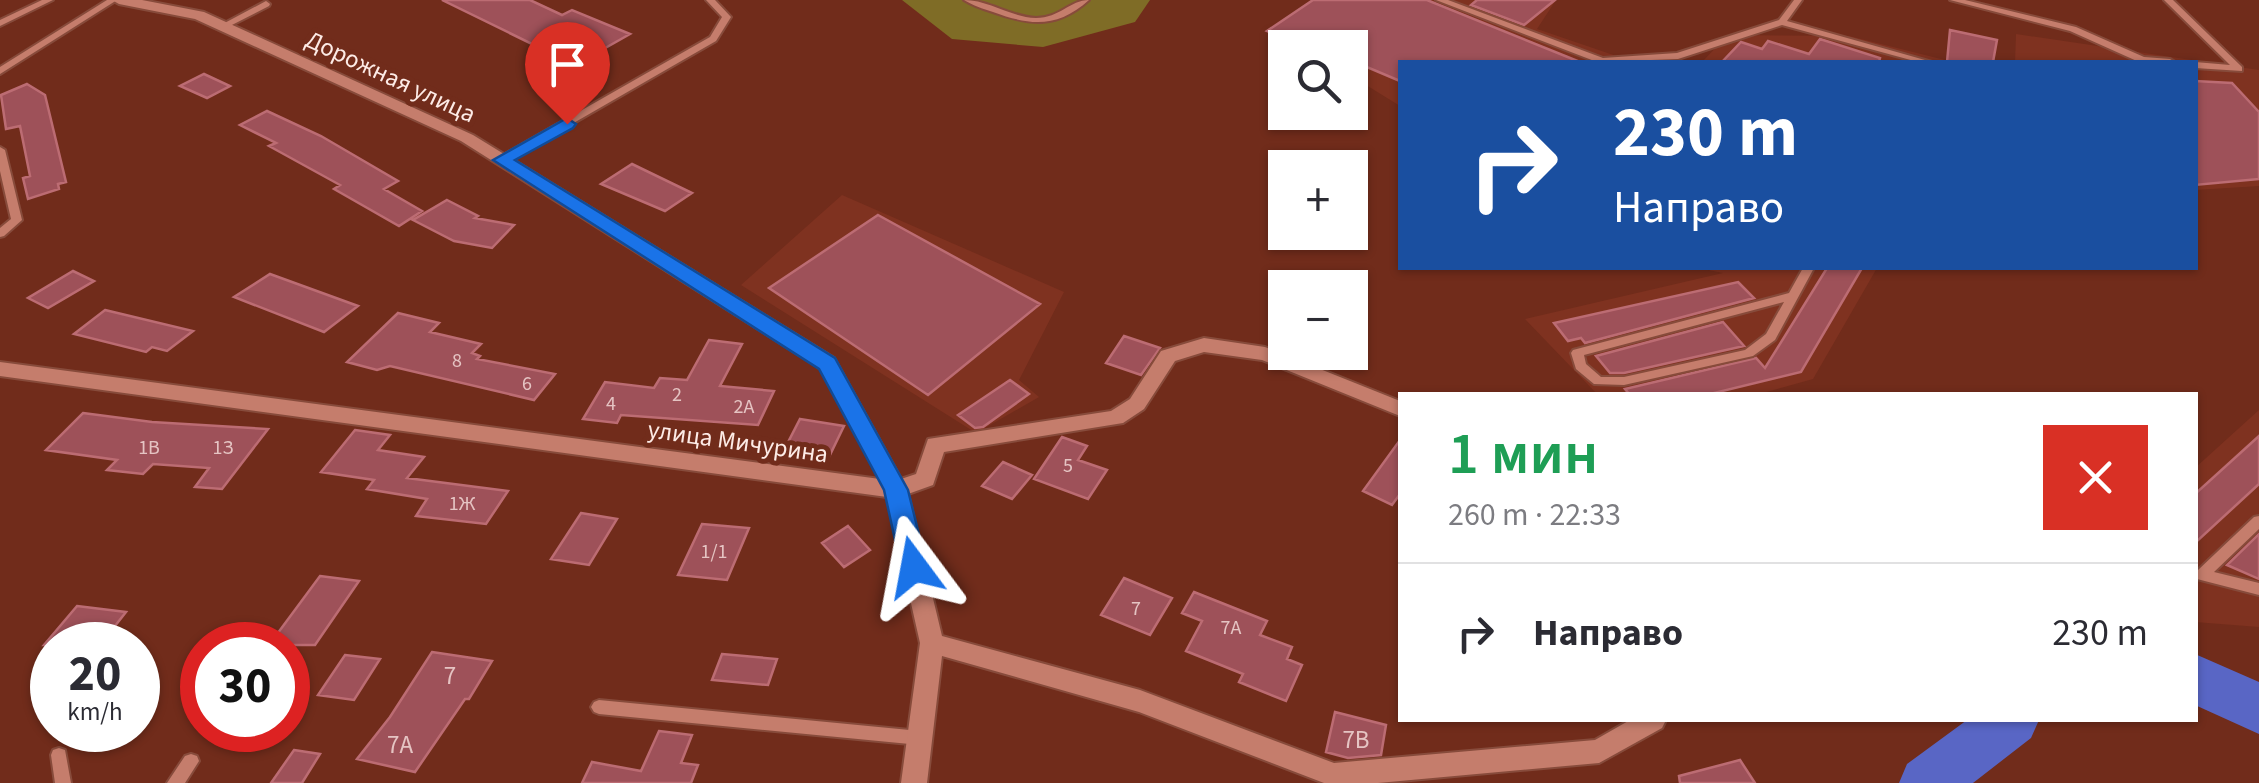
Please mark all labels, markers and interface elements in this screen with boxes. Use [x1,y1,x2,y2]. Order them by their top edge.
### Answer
street label: Дорожная улица [299,22,482,132]
pin [525,22,610,125]
map controls [1268,30,1368,370]
button: search [1268,30,1368,130]
icon: arrive [540,37,595,92]
text: 230 m [1613,83,1798,183]
icon: right [1448,100,1578,230]
button: + [1268,150,1368,250]
text: Направо [1613,176,1784,240]
button: − [1268,270,1368,370]
house number: 8 [452,347,462,375]
house number: 6 [522,370,532,398]
house number: 2 [672,381,682,409]
house number: 4 [606,390,616,418]
house number: 2А [734,393,755,421]
street label: улица Мичурина [645,412,830,472]
text: 1 мин [1448,412,1598,497]
button: close [2043,425,2148,530]
house number: 1В [138,434,160,462]
house number: 1З [213,434,233,462]
house number: 5 [1063,452,1073,480]
house number: 1Ж [449,490,476,518]
text: 260 m · 22:33 [1448,492,1621,538]
position arrow [862,515,966,619]
house number: 1/1 [701,538,727,566]
house number: 7 [1131,595,1141,623]
icon: right [1448,606,1503,661]
text: Направо [1533,606,1683,660]
text: 230 m [2052,606,2148,660]
house number: 7А [1221,614,1242,642]
speed limit sign: 30 [180,622,310,752]
text: 20 [69,639,121,710]
house number: 7 [444,658,456,694]
text: km/h [67,694,123,730]
house number: 7В [1342,722,1370,758]
house number: 7А [387,727,413,763]

